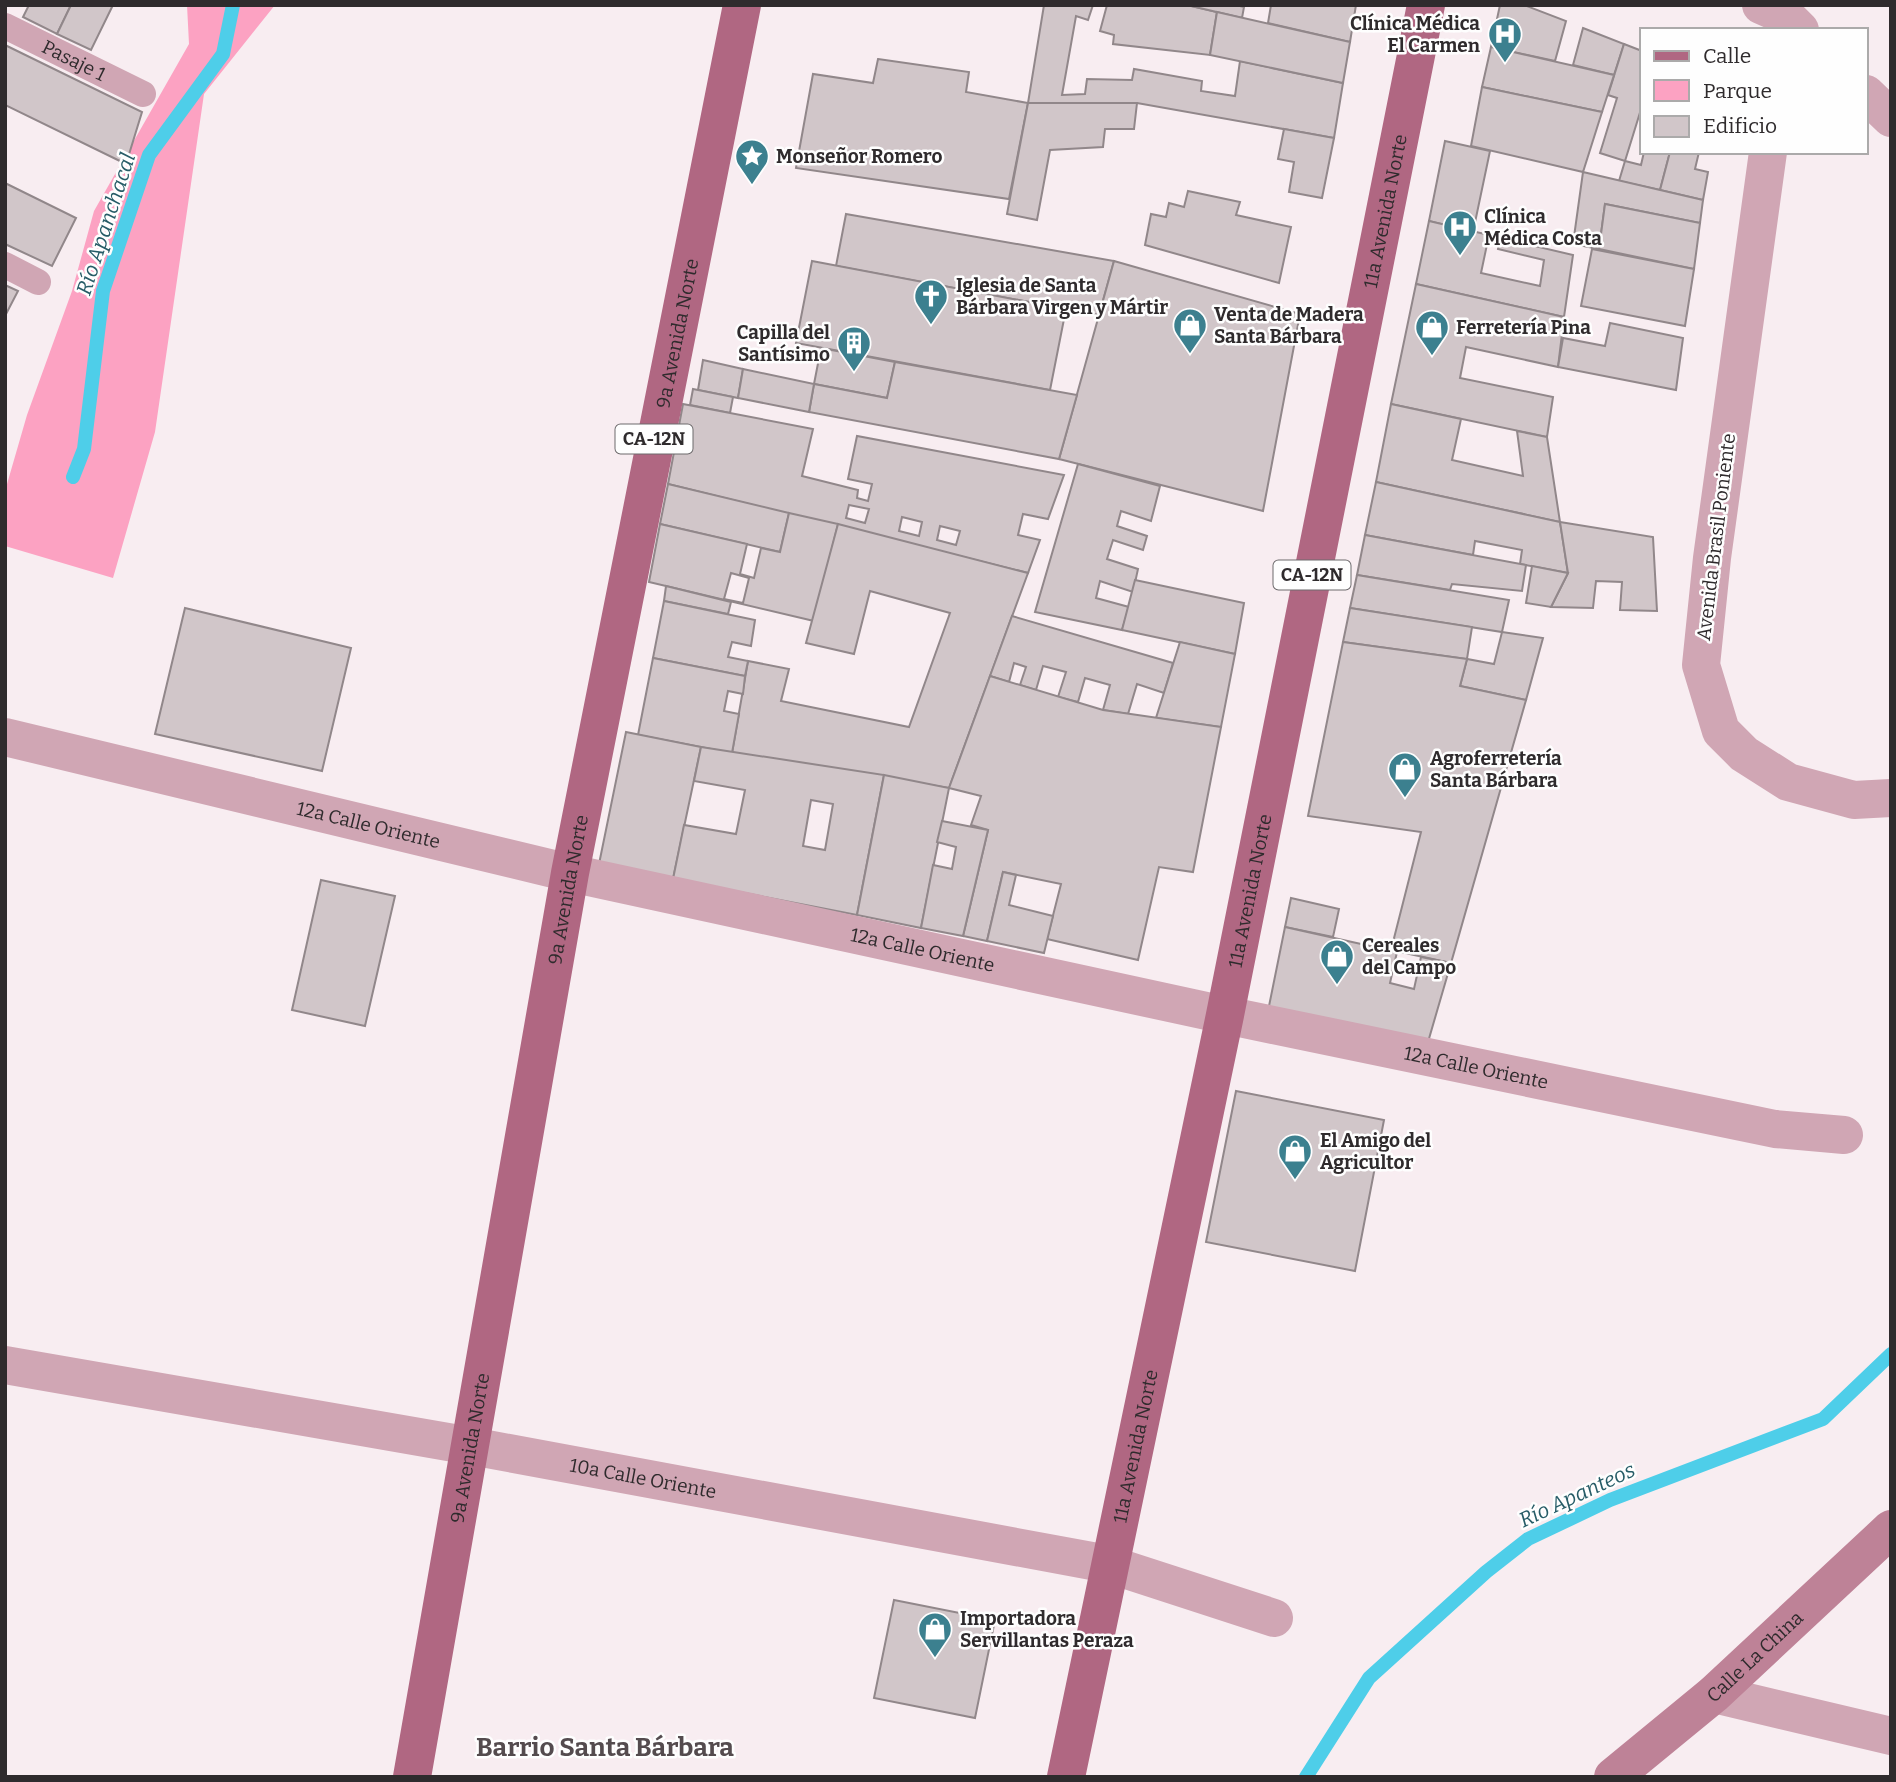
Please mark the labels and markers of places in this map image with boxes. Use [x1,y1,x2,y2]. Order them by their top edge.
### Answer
place label: Clínica Médica El Carmen [1350,12,1481,57]
hospital icon: Clínica Médica El Carmen [1486,15,1524,64]
place icon: Monseñor Romero [733,137,771,186]
place label: Monseñor Romero [776,145,942,168]
place label: Clínica Médica Costa [1484,205,1602,250]
hospital icon: Clínica Médica Costa [1441,208,1479,257]
place label: Iglesia de Santa Bárbara Virgen y Mártir [956,274,1168,319]
church icon: Iglesia de Santa Bárbara Virgen y Mártir [912,277,950,326]
place label: Venta de Madera Santa Bárbara [1214,303,1364,348]
shop icon: Venta de Madera Santa Bárbara [1171,306,1209,355]
shop icon: Ferretería Pina [1413,308,1451,357]
place label: Ferretería Pina [1456,316,1591,339]
place label: Capilla del Santísimo [737,321,830,366]
building icon: Capilla del Santísimo [835,324,873,373]
place label: Agroferretería Santa Bárbara [1430,747,1562,792]
shop icon: Agroferretería Santa Bárbara [1386,750,1424,799]
place label: Cereales del Campo [1362,934,1456,979]
shop icon: Cereales del Campo [1318,937,1356,986]
place label: El Amigo del Agricultor [1320,1129,1431,1174]
shop icon: El Amigo del Agricultor [1276,1132,1314,1181]
place label: Importadora Servillantas Peraza [960,1607,1134,1652]
shop icon: Importadora Servillantas Peraza [916,1610,954,1659]

